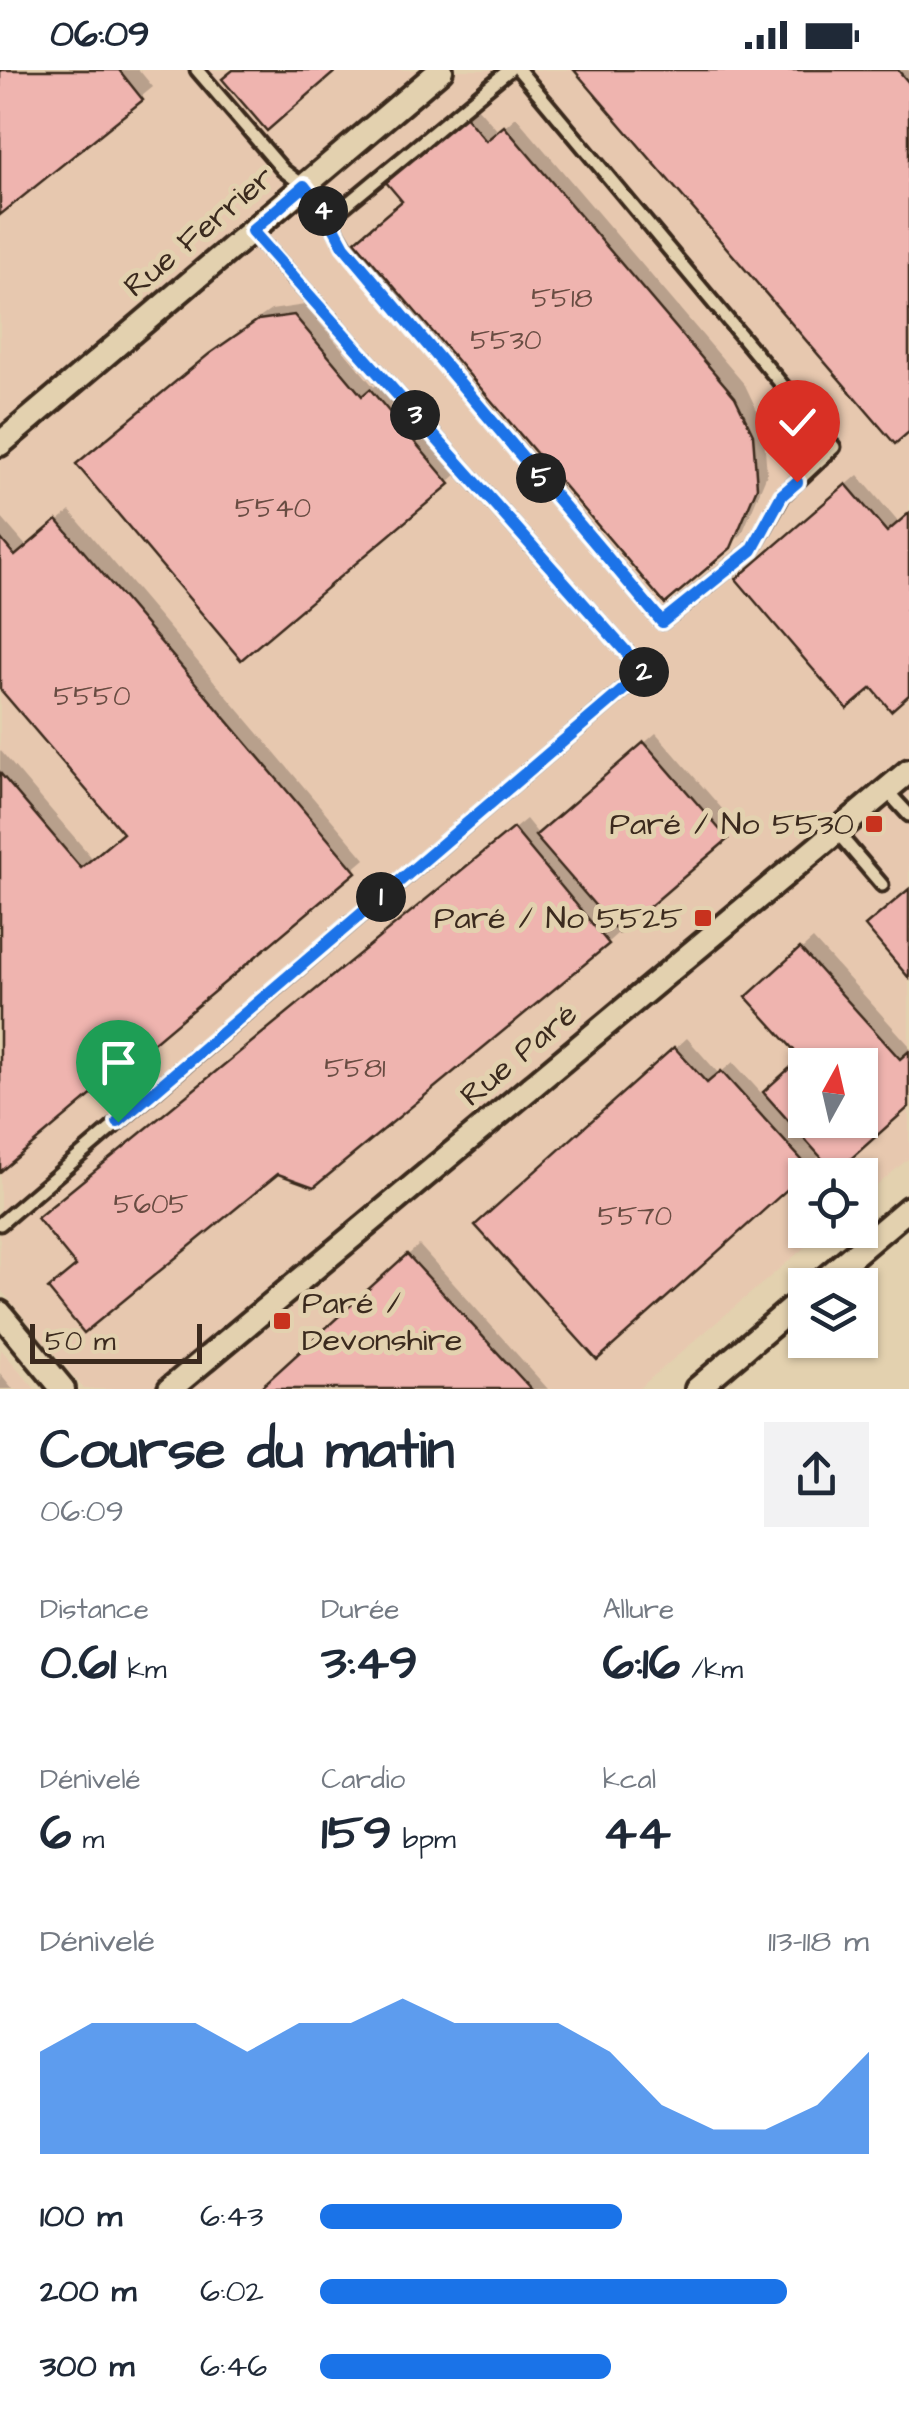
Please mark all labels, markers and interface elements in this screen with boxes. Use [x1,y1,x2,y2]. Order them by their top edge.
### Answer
text: 06:09 [50,9,150,61]
street label: Rue Ferrier [114,155,284,308]
pin: 4 [298,186,348,236]
text: 4 [313,191,333,230]
house number: 5518 [531,279,593,318]
house number: 5530 [470,321,542,360]
pin [755,380,840,483]
pin: 3 [390,390,440,440]
text: 3 [408,395,422,434]
icon: check [770,395,825,450]
pin: 5 [516,453,566,503]
text: 5 [531,458,551,497]
house number: 5540 [235,489,311,528]
pin: 2 [619,647,669,697]
text: 2 [636,652,652,691]
house number: 5550 [53,677,131,716]
place label: Paré / No 5530 [610,802,854,847]
marker: Paré / No 5530 [863,813,885,835]
pin: 1 [356,872,406,922]
text: 1 [379,877,383,916]
place label: Paré / No 5525 [434,896,683,941]
marker: Paré / No 5525 [692,907,714,929]
street label: Rue Paré [451,992,587,1118]
pin [76,1020,161,1123]
icon: arrive [91,1035,146,1090]
north arrow [788,1048,878,1138]
map controls [788,1048,878,1358]
house number: 5581 [324,1049,386,1088]
button: locate [788,1158,878,1248]
house number: 5605 [114,1185,189,1224]
house number: 5570 [598,1197,672,1236]
button: layers [788,1268,878,1358]
place label: Paré / Devonshire [302,1281,462,1363]
marker: Paré / Devonshire [271,1310,293,1332]
scale bar [30,1319,202,1364]
text: 50 m [45,1322,116,1361]
text: Course du matin [40,1413,455,1489]
button: share [764,1422,869,1527]
text: 06:09 [40,1489,124,1534]
text: Distance [40,1590,149,1629]
text: Durée [321,1590,399,1629]
text: Allure [603,1590,674,1629]
text: 0.61 [40,1629,116,1698]
text: 3:49 [321,1629,418,1698]
text: 6:16 [603,1629,680,1698]
text: km [116,1650,167,1689]
text: /km [680,1650,743,1689]
text: Dénivelé [40,1760,141,1799]
text: Cardio [321,1760,405,1799]
text: kcal [603,1760,656,1799]
text: 6 [40,1799,71,1868]
text: 159 [321,1799,392,1868]
text: 44 [603,1799,671,1868]
text: m [71,1820,104,1859]
text: bpm [392,1820,456,1859]
text: Dénivelé [40,1919,155,1964]
text: 113–118 m [768,1919,869,1964]
text: 100 m [40,2194,122,2239]
text: 6:43 [200,2194,263,2239]
text: 200 m [40,2269,136,2314]
text: 6:02 [200,2269,264,2314]
text: 300 m [40,2344,134,2389]
text: 6:46 [200,2344,267,2389]

